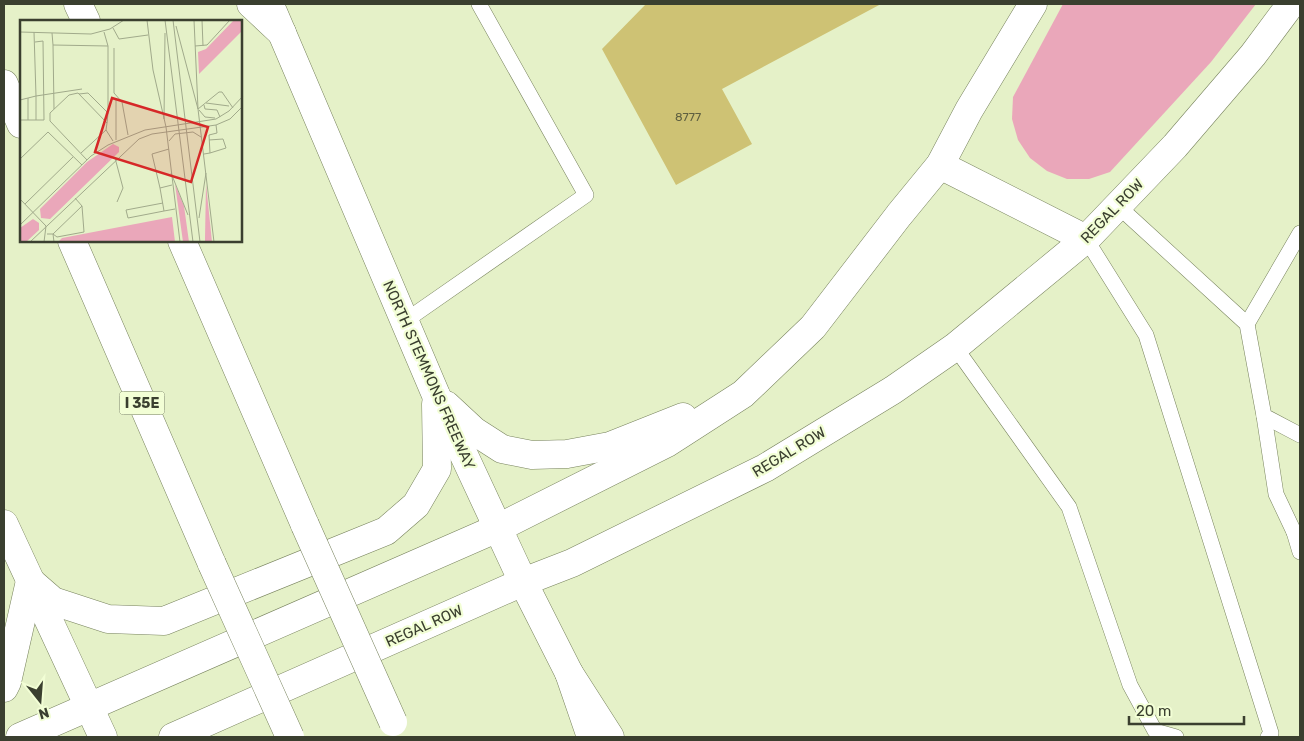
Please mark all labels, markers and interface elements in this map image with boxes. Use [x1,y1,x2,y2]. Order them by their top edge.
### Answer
inset map [20,20,242,242]
house number: 8777 [675,110,701,124]
street label: REGAL ROW [1077,175,1147,247]
street label: NORTH STEMMONS FREEWAY [379,278,479,472]
road number: I 35E [120,392,164,414]
street label: REGAL ROW [749,423,829,481]
street label: REGAL ROW [383,601,465,651]
north arrow [15,676,65,726]
scale bar [1129,694,1244,726]
text: 20 m [1136,702,1171,720]
text: N [36,703,51,723]

